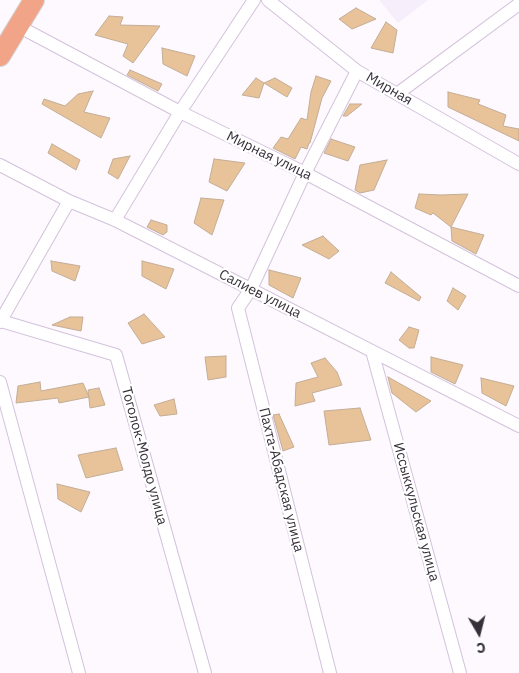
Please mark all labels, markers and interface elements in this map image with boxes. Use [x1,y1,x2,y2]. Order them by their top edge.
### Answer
street label: Мирная [363,69,415,109]
street label: Мирная улица [224,128,314,184]
street label: Салиев улица [216,266,304,322]
street label: Тоголок-Молдо улица [117,385,171,527]
street label: Пахта-Абадская улица [255,406,307,554]
street label: Иссыккульская улица [389,441,443,583]
north arrow [454,608,504,658]
text: С [475,638,487,657]

